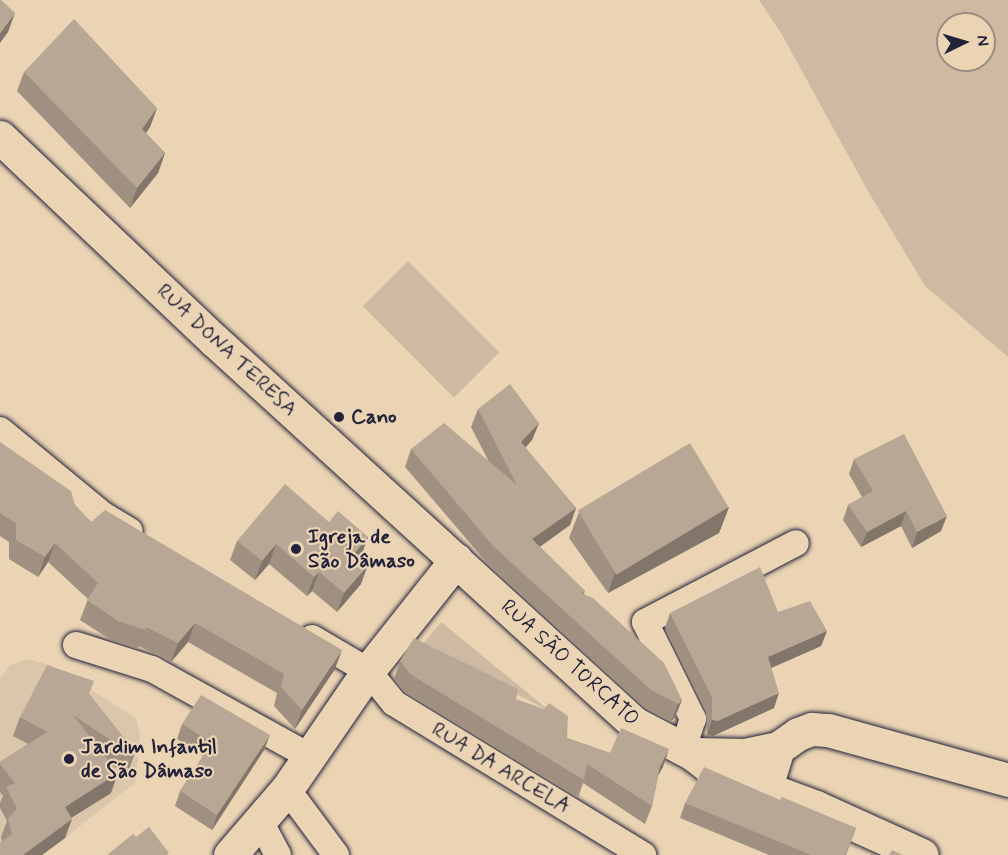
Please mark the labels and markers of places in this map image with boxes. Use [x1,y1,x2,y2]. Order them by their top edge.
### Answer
place label: Cano [351,404,396,430]
marker: Cano [332,410,346,424]
place label: Igreja de São Dâmaso [308,524,415,574]
marker: Igreja de São Dâmaso [289,542,303,556]
place label: Jardim Infantil de São Dâmaso [81,734,227,784]
marker: Jardim Infantil de São Dâmaso [62,752,76,766]

